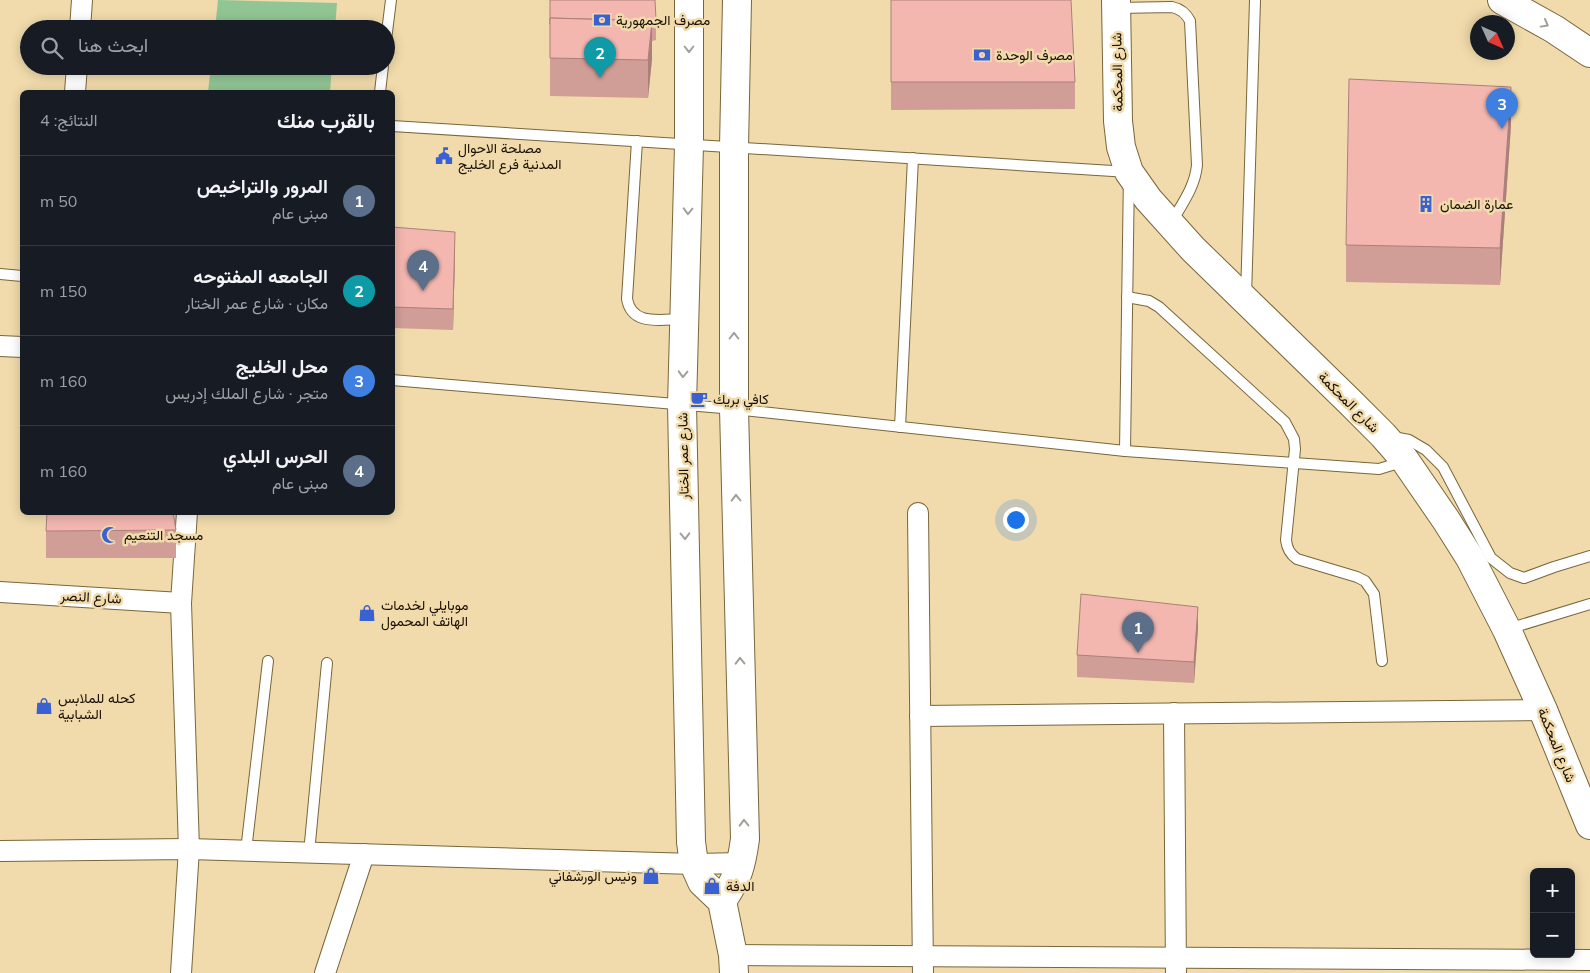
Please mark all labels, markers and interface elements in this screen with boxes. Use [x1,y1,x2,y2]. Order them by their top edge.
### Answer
bank icon: مصرف الجمهورية [592,10,612,30]
place label: مصرف الجمهورية [616,11,710,29]
north arrow [1470,15,1515,60]
one-way arrow [1540,17,1549,27]
search box [20,20,395,75]
street label: شارع المحكمة [1107,32,1129,112]
text: ابحث هنا [78,33,148,57]
icon: search [38,34,66,62]
pin: 2 [584,37,616,78]
one-way arrow [684,45,694,53]
bank icon: مصرف الوحدة [972,45,992,65]
place label: مصرف الوحدة [996,46,1073,64]
pin: 3 [1486,88,1518,129]
text: بالقرب منك [277,107,375,133]
text: النتائج: 4 [40,110,97,130]
place label: مصلحة الاحوال المدنية فرع الخليج [458,139,562,175]
public building icon: مصلحة الاحوال المدنية فرع الخليج [434,146,454,166]
text: المرور والتراخيص [197,174,328,198]
text: 50 m [40,191,77,211]
text: 1 [354,191,364,211]
building icon: عمارة الضمان [1416,194,1436,214]
place label: عمارة الضمان [1440,195,1513,213]
text: مبنى عام [272,203,328,223]
one-way arrow [682,207,693,215]
pin: 4 [407,250,439,291]
text: الجامعه المفتوحه [193,264,328,288]
text: 150 m [40,281,87,301]
text: 2 [354,281,364,301]
text: مكان · شارع عمر الختار [185,293,328,313]
one-way arrow [729,331,739,339]
text: محل الخليج [236,354,328,378]
street label: شارع المحكمة [1313,368,1383,438]
one-way arrow [678,370,688,378]
text: 160 m [40,371,87,391]
text: 3 [354,371,364,391]
text: متجر · شارع الملك إدريس [165,383,328,403]
cafe icon: كافي بريك [689,389,709,409]
place label: كافي بريك [713,390,769,411]
street label: شارع عمر الختار [673,412,695,501]
text: الحرس البلدي [223,444,328,468]
text: 160 m [40,461,87,481]
text: 4 [354,461,364,481]
text: مبنى عام [272,473,328,493]
one-way arrow [731,494,741,502]
your location [1003,507,1029,533]
mosque icon: مسجد التنعيم [100,525,120,545]
place label: مسجد التنعيم [124,526,203,544]
one-way arrow [680,532,690,540]
street label: شارع النصر [59,586,122,610]
place label: موبايلي لخدمات الهاتف المحمول [381,596,468,631]
shop icon: موبايلي لخدمات الهاتف المحمول [357,603,377,623]
pin: 1 [1122,612,1154,653]
one-way arrow [735,656,745,664]
place label: كحله للملابس الشبابية [58,689,136,723]
shop icon: كحله للملابس الشبابية [34,696,54,716]
street label: شارع المحكمة [1532,705,1580,786]
one-way arrow [739,819,749,826]
shop icon: ونيس الورشفاني [641,866,661,886]
place label: ونيس الورشفاني [549,867,637,888]
map controls [1530,868,1575,958]
button: + [1530,868,1575,913]
shop icon: الدفة [702,876,722,896]
place label: الدفة [726,877,754,895]
button: − [1530,913,1575,958]

